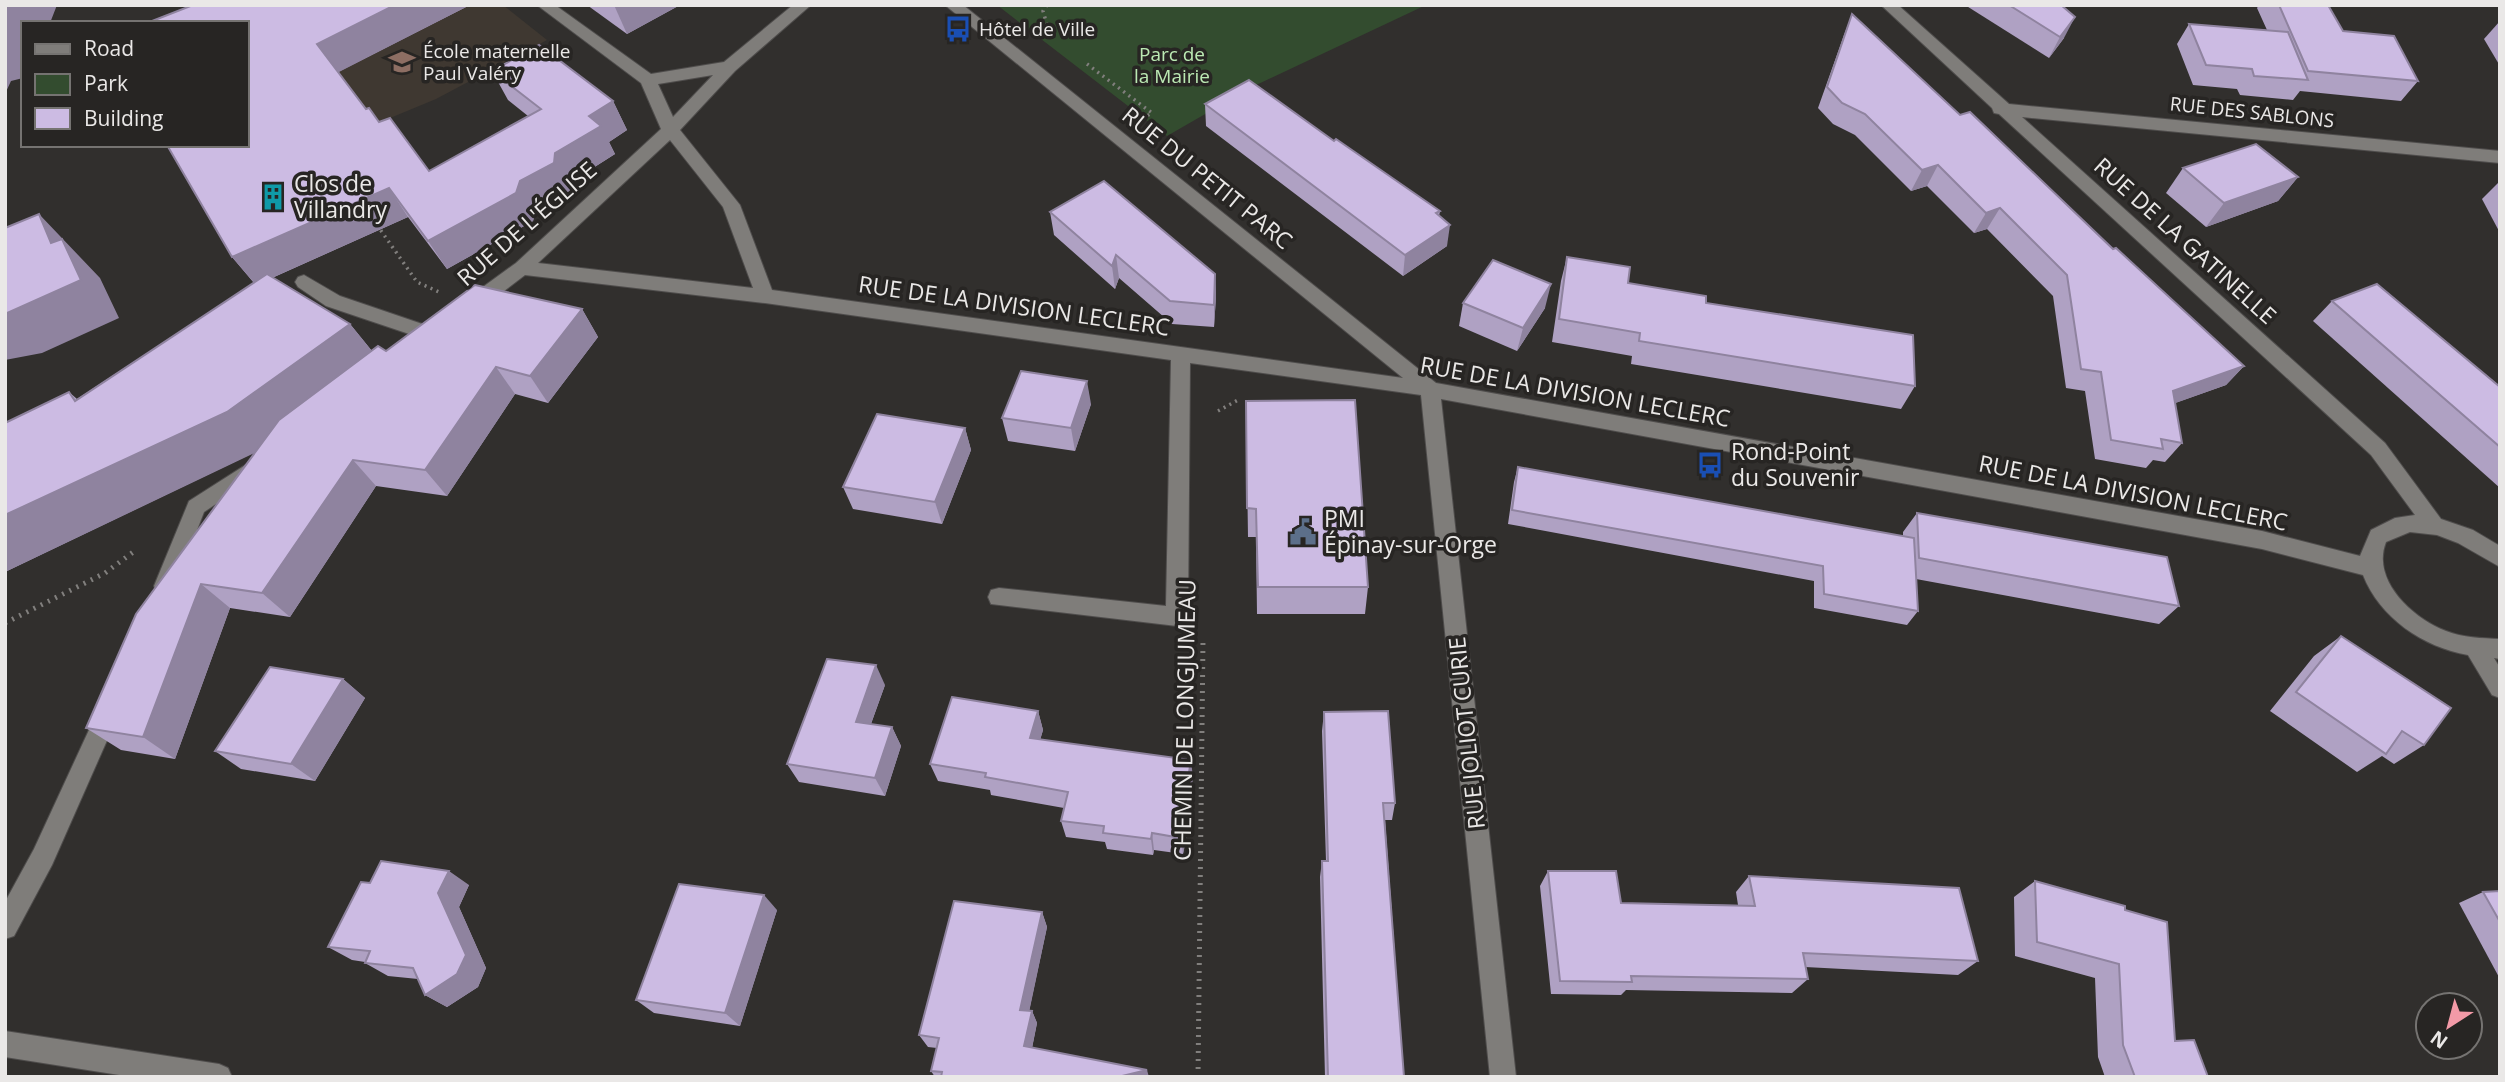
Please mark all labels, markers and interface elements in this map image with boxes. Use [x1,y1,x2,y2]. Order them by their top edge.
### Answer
bus stop icon: Hôtel de Ville [943,14,973,44]
place label: Hôtel de Ville [979,16,1095,42]
legend [21,21,248,147]
text: Road [84,34,134,62]
place label: École maternelle Paul Valéry [423,38,570,86]
park label: Parc de la Mairie [1134,41,1210,89]
school or university icon: École maternelle Paul Valéry [387,47,417,77]
text: Park [84,69,128,97]
street label: RUE DES SABLONS [2169,90,2335,134]
street label: RUE DU PETIT PARC [1116,99,1300,256]
text: Building [84,104,163,132]
street label: RUE DE LA GATINELLE [2088,150,2284,331]
street label: RUE DE L'ÉGLISE [450,154,603,293]
place label: Clos de Villandry [294,167,387,225]
building icon: Clos de Villandry [258,182,288,212]
street label: RUE DE LA DIVISION LECLERC [856,267,1172,343]
street label: RUE DE LA DIVISION LECLERC [1418,348,1733,434]
place label: Rond-Point du Souvenir [1731,435,1860,493]
street label: RUE DE LA DIVISION LECLERC [1976,446,2290,538]
bus stop icon: Rond-Point du Souvenir [1695,450,1725,480]
place label: PMI Épinay-sur-Orge [1324,502,1497,560]
public building icon: PMI Épinay-sur-Orge [1288,517,1318,547]
street label: CHEMIN DE LONGJUMEAU [1166,579,1202,861]
street label: RUE JOLIOT CURIE [1440,635,1492,831]
north arrow [2414,991,2484,1061]
text: N [2425,1025,2453,1055]

